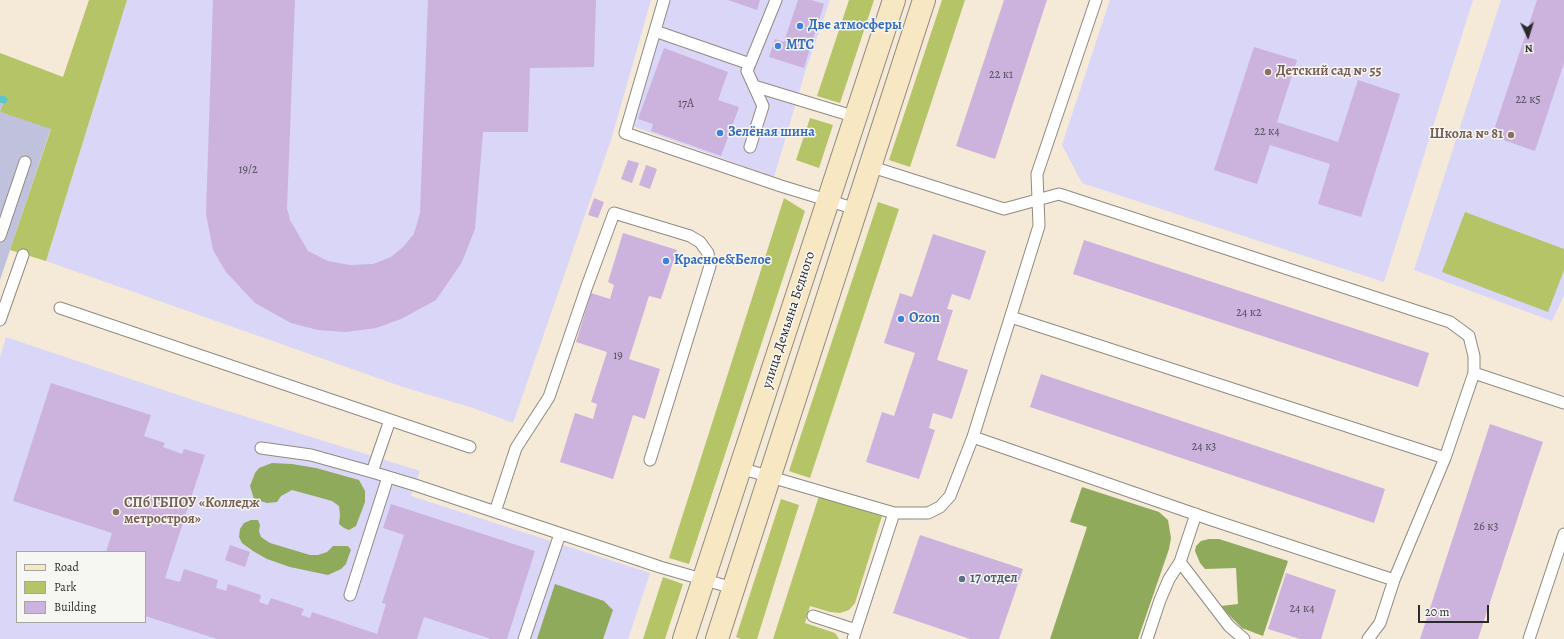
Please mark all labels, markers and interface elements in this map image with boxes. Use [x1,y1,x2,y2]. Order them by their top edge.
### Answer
north arrow [1508,16,1548,56]
place label: Две атмосферы [808,18,902,34]
marker: Две атмосферы [795,21,805,31]
place label: МТС [786,38,814,54]
marker: МТС [773,41,783,51]
text: N [1524,41,1533,56]
place label: Детский сад № 55 [1276,64,1381,80]
marker: Детский сад № 55 [1263,67,1273,77]
house number: 22 к1 [989,68,1013,82]
house number: 22 к5 [1515,93,1541,107]
house number: 17А [678,97,694,111]
place label: Зелёная шина [728,125,815,141]
house number: 22 к4 [1254,125,1280,139]
place label: Школа № 81 [1430,127,1503,143]
marker: Зелёная шина [715,128,725,138]
marker: Школа № 81 [1506,130,1516,140]
house number: 19/2 [238,163,258,177]
street label: улица Демьяна Бедного [759,249,819,391]
place label: Красное&Белое [674,253,771,269]
marker: Красное&Белое [661,256,671,266]
house number: 24 к2 [1236,306,1262,320]
place label: Ozon [909,311,940,327]
marker: Ozon [896,314,906,324]
house number: 19 [613,349,623,363]
house number: 24 к3 [1192,440,1216,454]
place label: СПб ГБПОУ «Колледж метростроя» [124,496,260,528]
marker: СПб ГБПОУ «Колледж метростроя» [111,507,121,517]
house number: 26 к3 [1474,520,1498,534]
legend [16,551,146,623]
text: Road [54,559,79,575]
place label: 17 отдел [970,571,1018,587]
marker: 17 отдел [957,574,967,584]
text: Park [54,579,77,595]
scale bar [1420,597,1491,623]
text: Building [54,599,96,615]
house number: 24 к4 [1289,602,1315,616]
text: 20 m [1425,604,1449,620]

